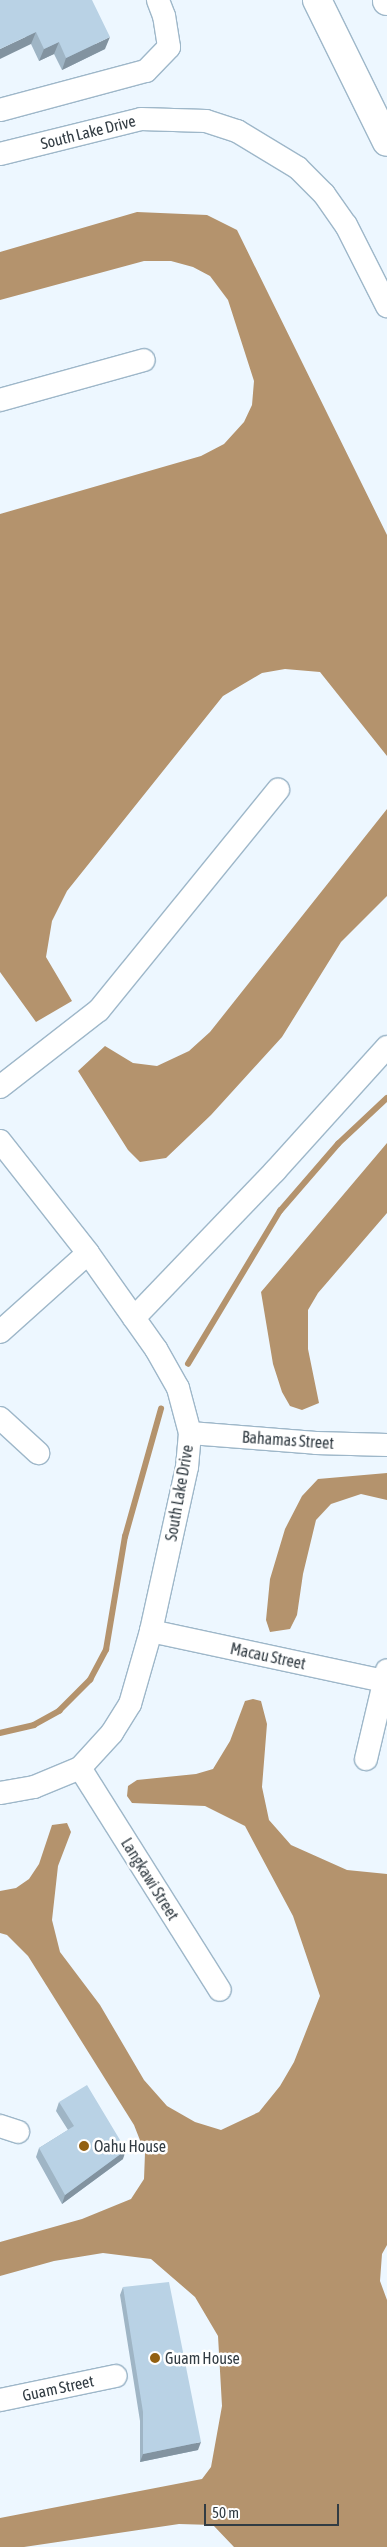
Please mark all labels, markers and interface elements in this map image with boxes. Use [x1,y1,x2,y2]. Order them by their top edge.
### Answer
street label: South Lake Drive [38,111,138,153]
street label: Bahamas Street [241,1427,335,1453]
street label: South Lake Drive [161,1443,197,1543]
street label: Macau Street [229,1639,307,1673]
street label: Langkawi Street [117,1834,183,1924]
place label: Oahu House [94,2136,166,2156]
marker: Oahu House [78,2140,90,2152]
place label: Guam House [165,2348,240,2368]
marker: Guam House [149,2352,161,2364]
street label: Guam Street [21,2371,95,2405]
scale bar [207,2494,342,2526]
text: 50 m [212,2504,239,2521]

